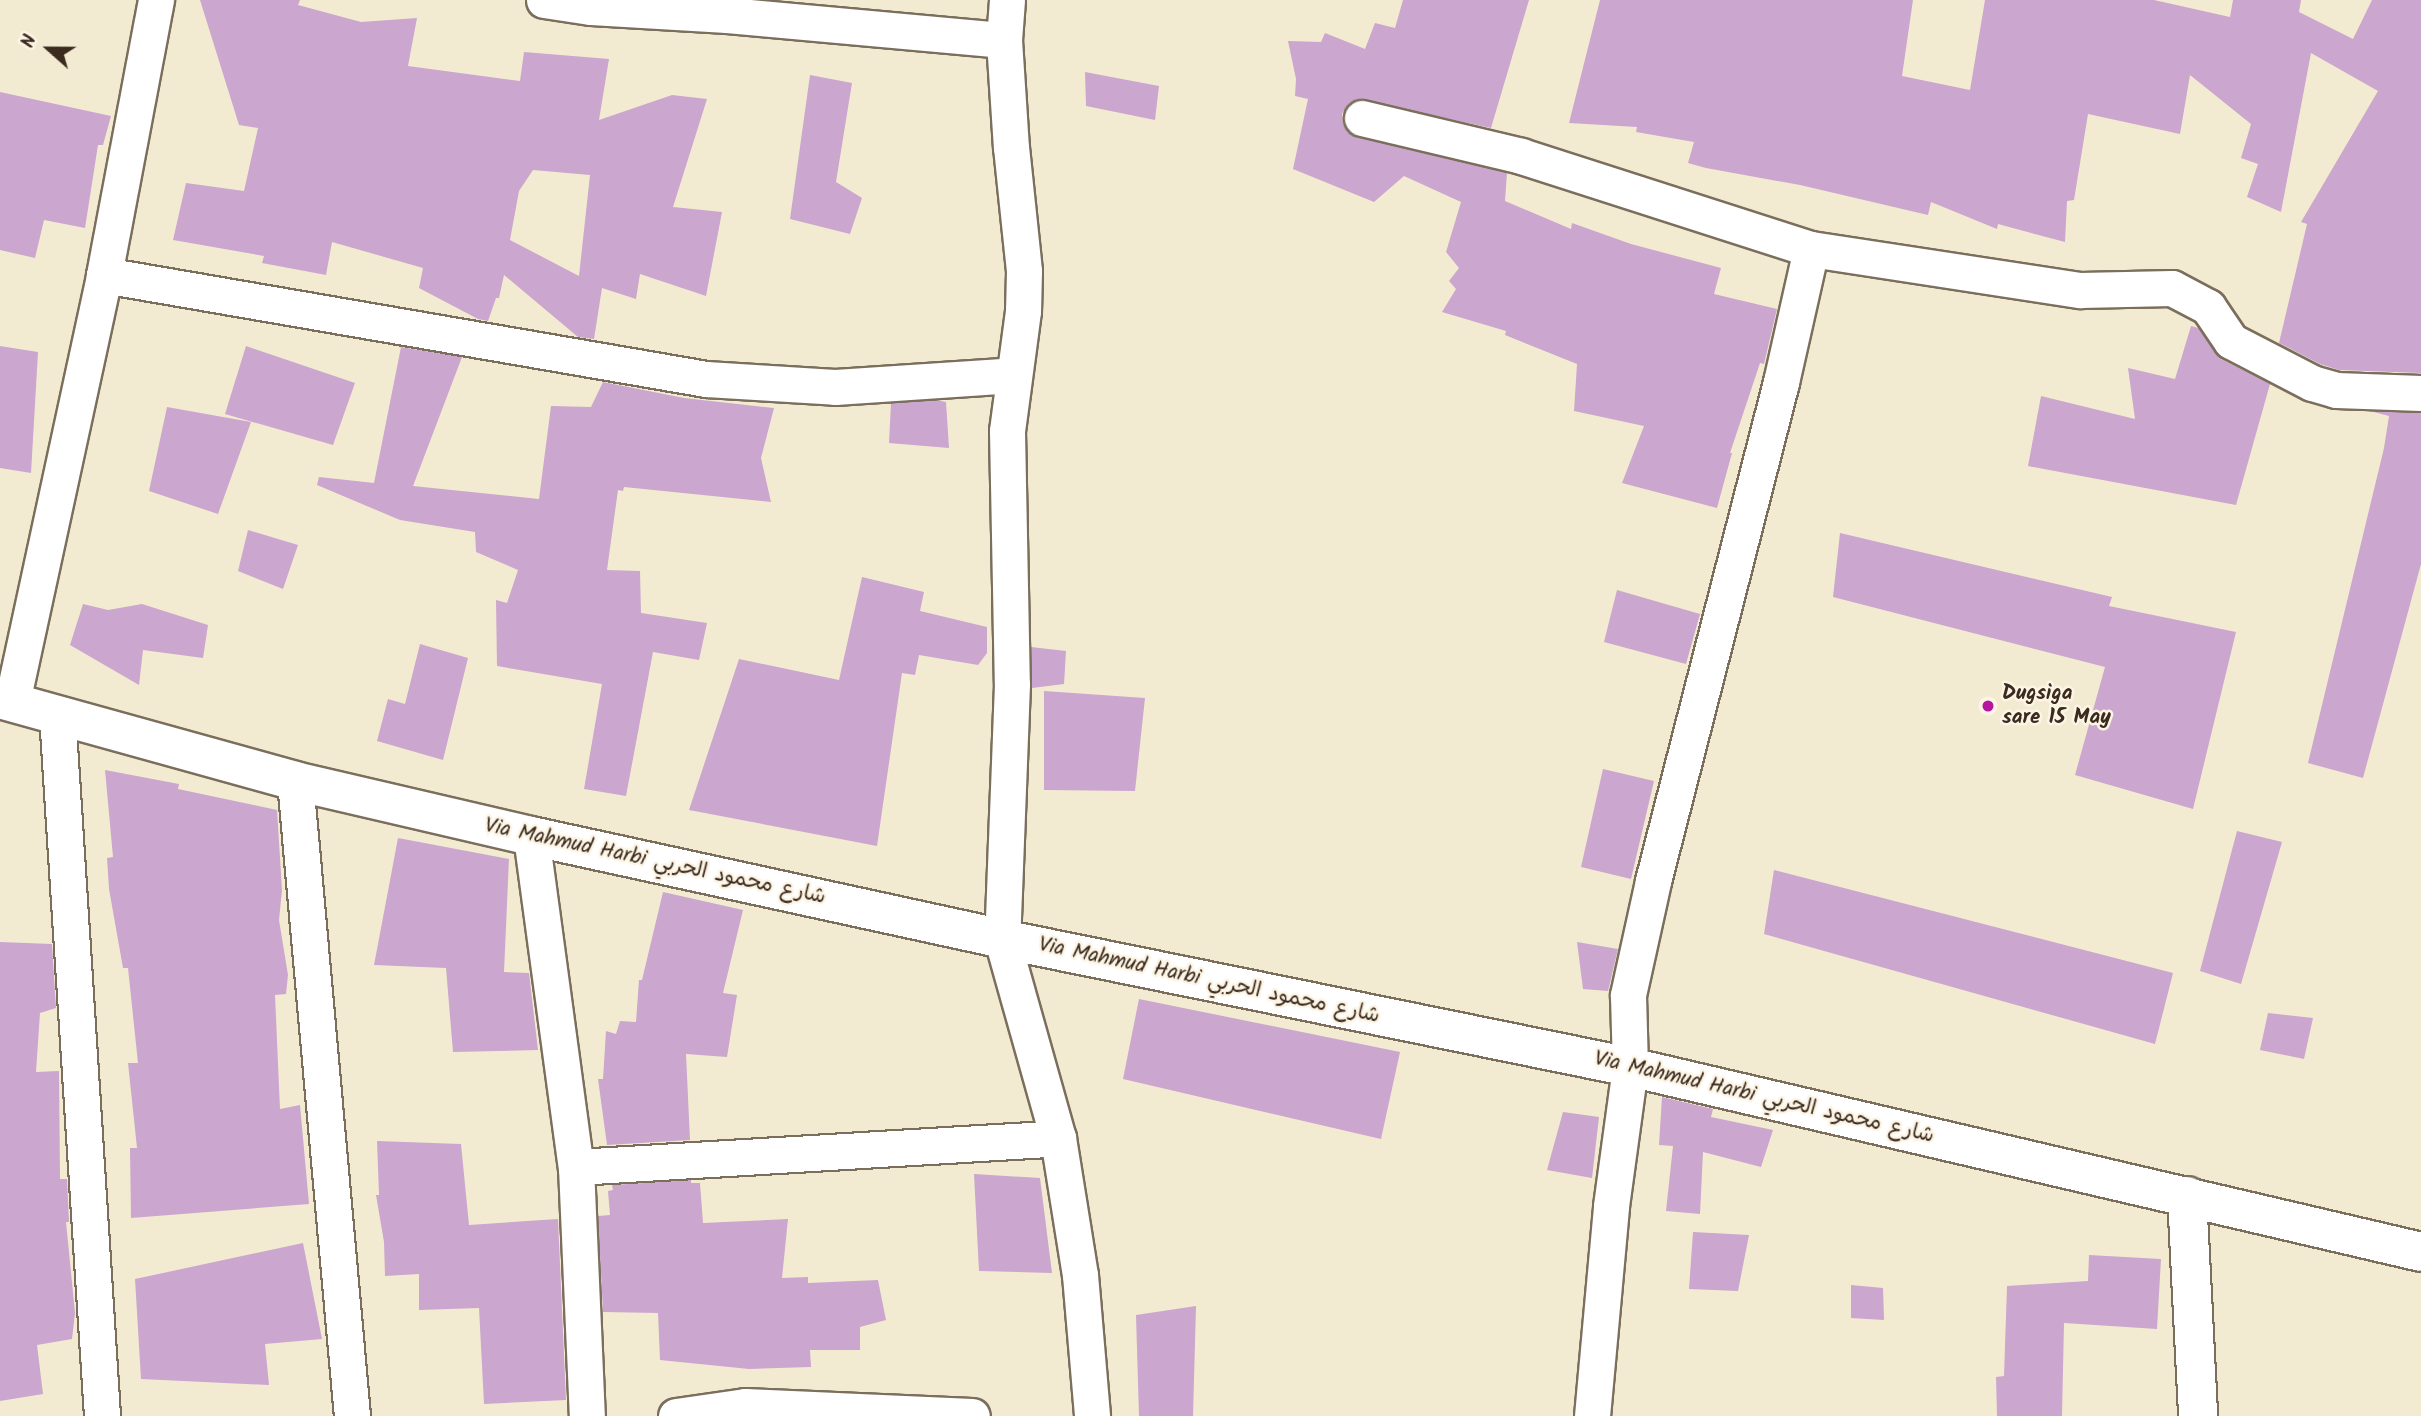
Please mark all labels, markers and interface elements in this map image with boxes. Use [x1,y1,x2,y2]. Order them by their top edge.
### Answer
north arrow [14,14,84,84]
text: N [13,30,46,52]
place label: Dugsiga sare 15 May [2002,681,2111,731]
marker: Dugsiga sare 15 May [1980,698,1996,714]
street label: Via Mahmud Harbi شارع محمود الحربي [482,813,828,911]
street label: Via Mahmud Harbi شارع محمود الحربي [1036,932,1382,1030]
street label: Via Mahmud Harbi شارع محمود الحربي [1592,1047,1936,1149]

